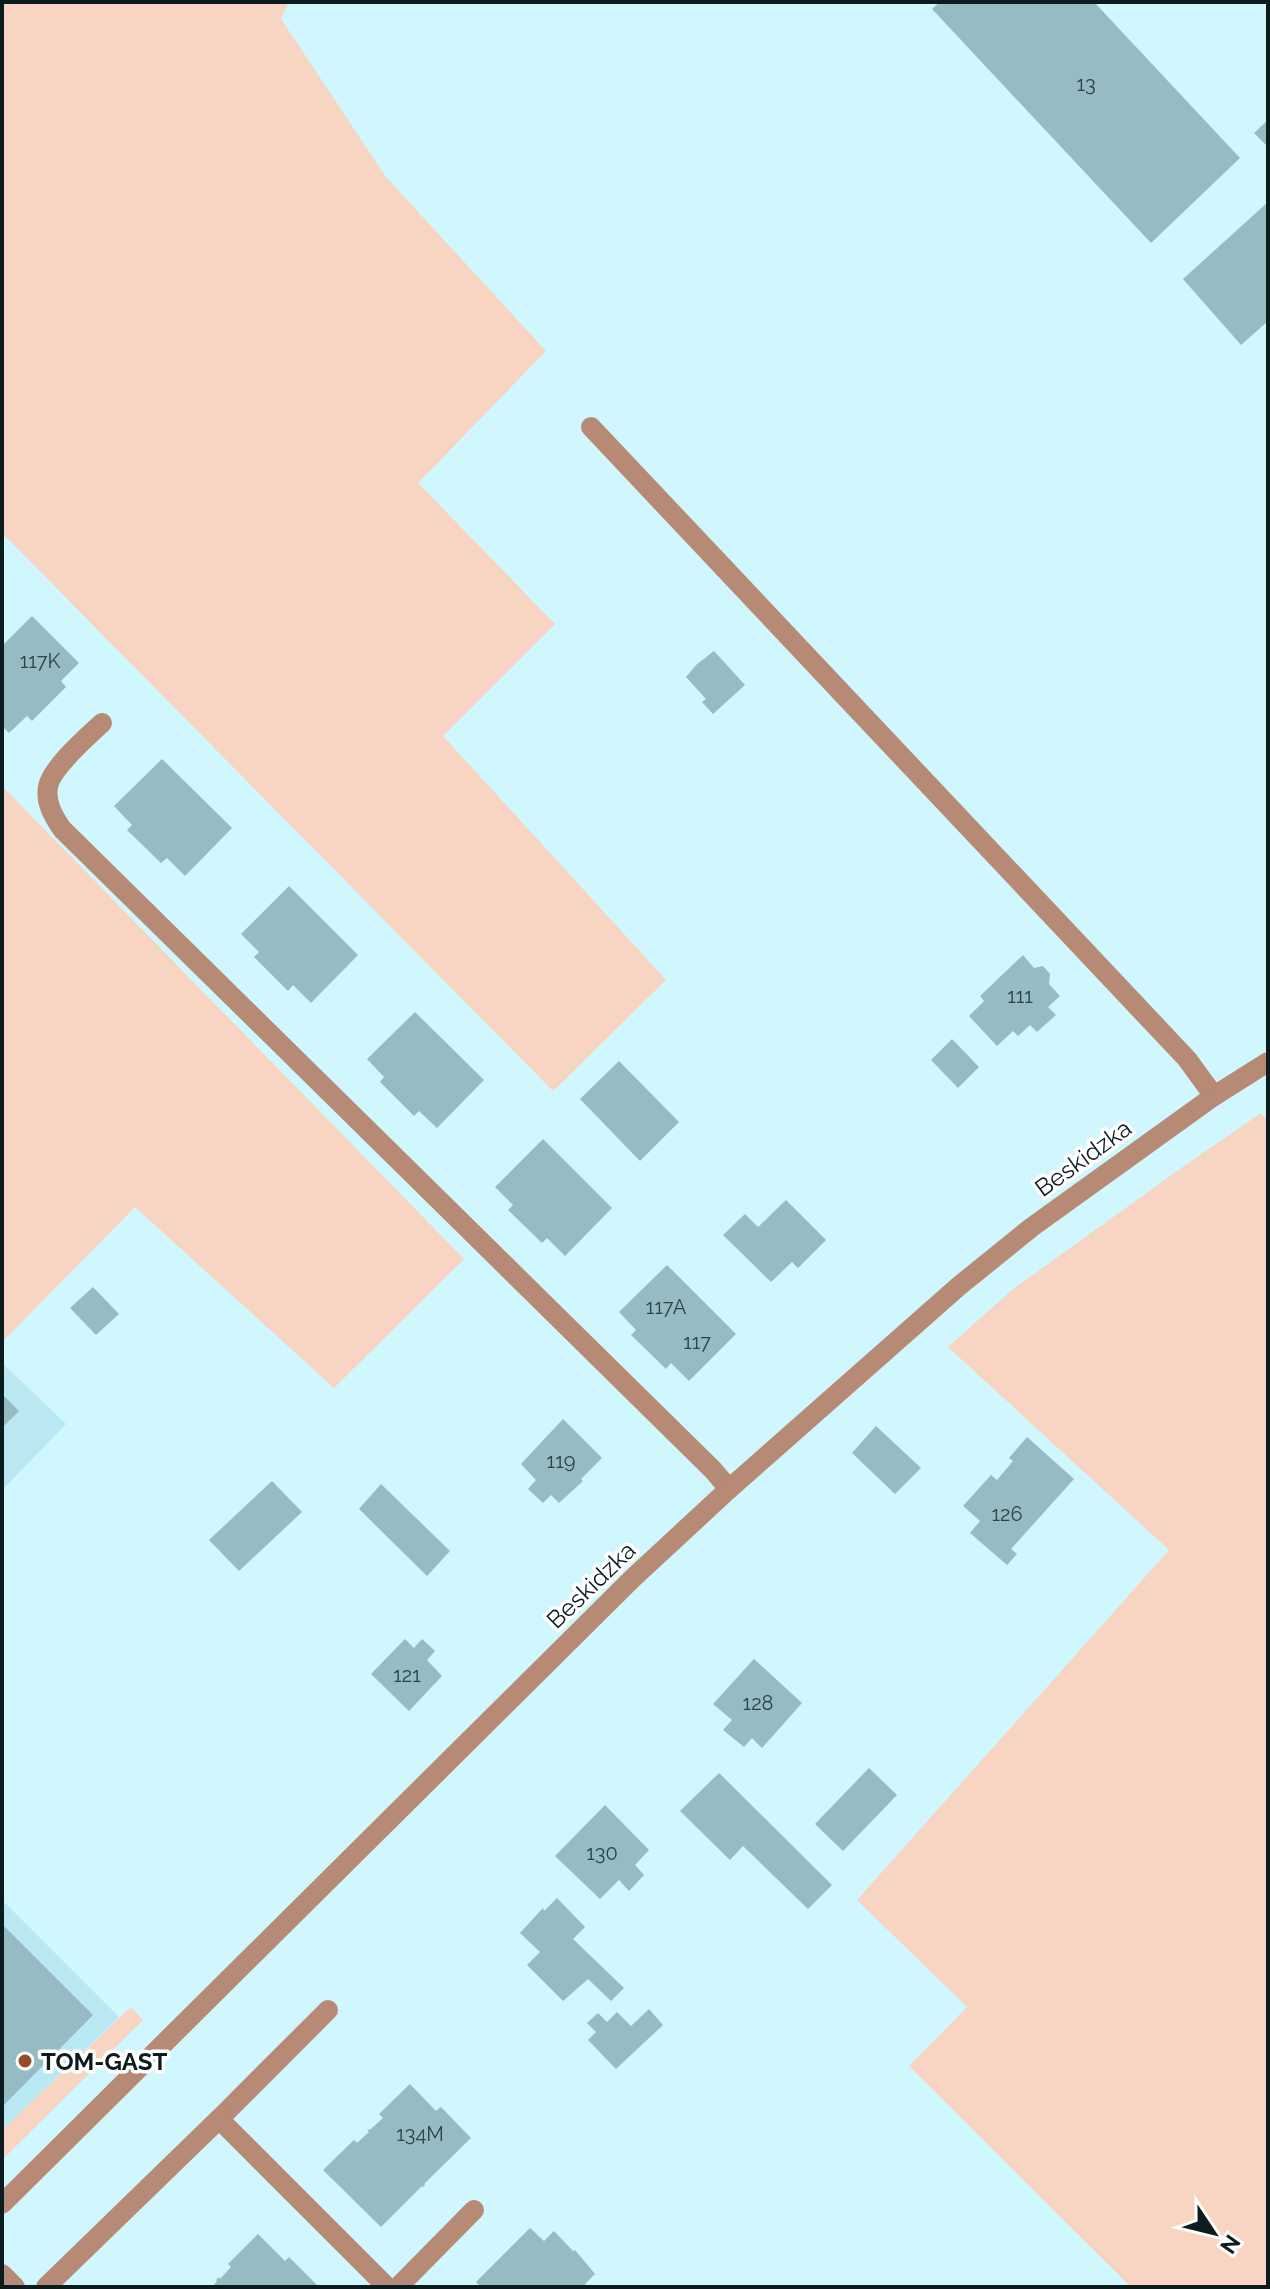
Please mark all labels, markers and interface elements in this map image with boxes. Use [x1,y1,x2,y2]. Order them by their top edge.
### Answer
house number: 13 [1076,72,1096,96]
house number: 117K [20,649,60,673]
house number: 111 [1007,984,1033,1008]
street label: Beskidzka [1029,1113,1137,1203]
house number: 117A [646,1295,687,1319]
house number: 117 [683,1330,711,1354]
house number: 119 [547,1449,575,1473]
house number: 126 [991,1502,1023,1526]
street label: Beskidzka [541,1536,641,1634]
house number: 121 [393,1663,421,1687]
house number: 128 [743,1691,773,1715]
house number: 130 [586,1841,618,1865]
place label: TOM-GAST [41,2047,167,2076]
marker: TOM-GAST [16,2052,34,2070]
house number: 134M [396,2122,444,2146]
north arrow [1174,2193,1254,2273]
text: N [1215,2230,1246,2259]

